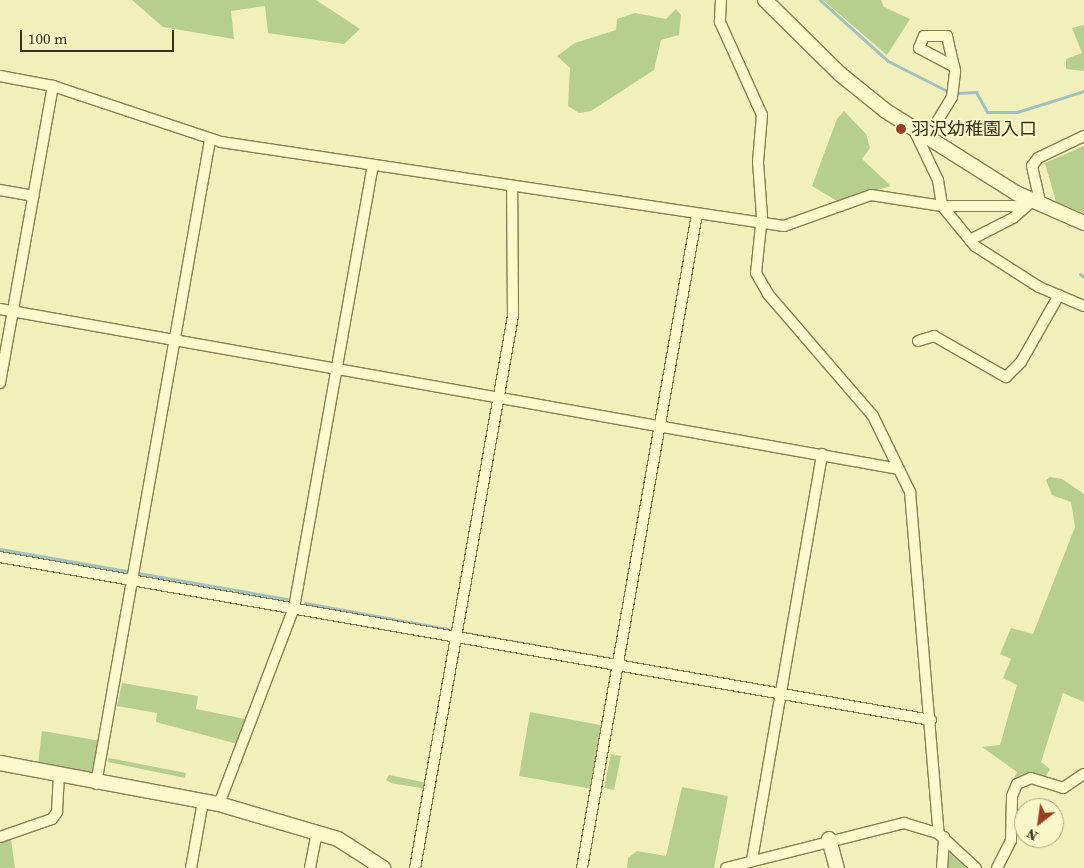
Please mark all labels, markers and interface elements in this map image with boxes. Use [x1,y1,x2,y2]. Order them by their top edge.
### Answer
scale bar [22,20,176,52]
text: 100 m [28,28,68,49]
place label: 羽沢幼稚園入口 [911,118,1037,140]
marker: 羽沢幼稚園入口 [895,123,907,135]
north arrow [1014,798,1064,848]
text: N [1023,824,1041,846]

